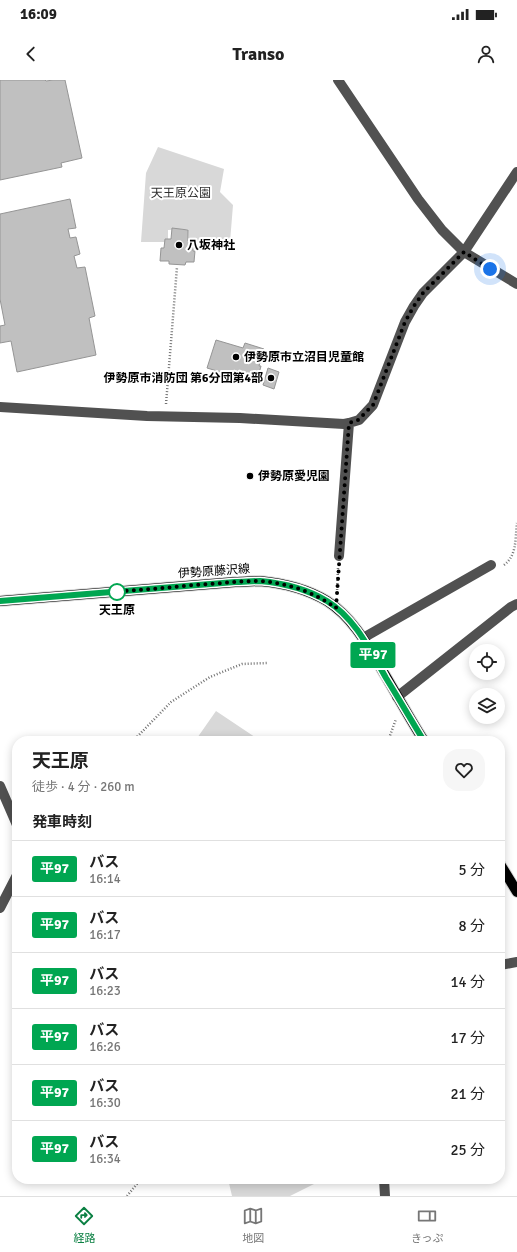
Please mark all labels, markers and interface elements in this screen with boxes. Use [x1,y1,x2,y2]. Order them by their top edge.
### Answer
text: 16:09 [20,5,57,23]
icon: back [20,43,42,65]
text: Transo [233,43,284,65]
icon: person [475,43,497,65]
park label: 天王原公園 [151,186,211,201]
place label: 八坂神社 [187,238,235,253]
marker: 八坂神社 [174,240,184,250]
your location [480,259,500,279]
place label: 伊勢原市立沼目児童館 [244,350,364,365]
marker: 伊勢原市立沼目児童館 [231,352,241,362]
place label: 伊勢原市消防団 第6分団第4部 [103,371,263,386]
marker: 伊勢原市消防団 第6分団第4部 [266,373,276,383]
place label: 伊勢原愛児園 [258,469,330,484]
marker: 伊勢原愛児園 [245,471,255,481]
street label: 伊勢原藤沢線 [178,562,250,581]
marker: 天王原 [108,583,126,601]
place label: 天王原 [99,603,135,618]
line badge: 平97 [350,642,396,668]
map controls [469,644,505,724]
button: locate [469,644,505,680]
text: 平97 [358,646,388,663]
button: layers [469,688,505,724]
text: 天王原 [32,749,89,773]
button: heart [443,749,485,791]
text: 徒歩 · 4 分 · 260 m [32,779,135,795]
text: 発車時刻 [32,813,92,831]
text: バス [89,853,119,871]
text: 平97 [40,860,69,877]
text: 5 分 [459,861,485,879]
text: 16:14 [89,871,121,887]
text: バス [89,909,119,927]
text: 平97 [40,916,69,933]
text: 8 分 [459,917,485,935]
text: 16:17 [89,927,121,943]
text: バス [89,965,119,983]
text: 平97 [40,972,69,989]
text: 14 分 [451,973,485,991]
text: 16:23 [89,983,121,999]
text: バス [89,1021,119,1039]
text: 平97 [40,1028,69,1045]
text: 17 分 [451,1029,485,1047]
text: 16:26 [89,1039,121,1055]
text: バス [89,1077,119,1095]
text: 平97 [40,1084,69,1101]
text: 21 分 [451,1085,485,1103]
text: 16:30 [89,1095,121,1111]
text: バス [89,1133,119,1151]
text: 平97 [40,1140,69,1157]
text: 25 分 [451,1141,485,1159]
text: 16:34 [89,1151,121,1167]
tab: 経路 [73,1205,95,1245]
tab: 地図 [242,1205,264,1245]
tab: きっぷ [411,1205,444,1245]

